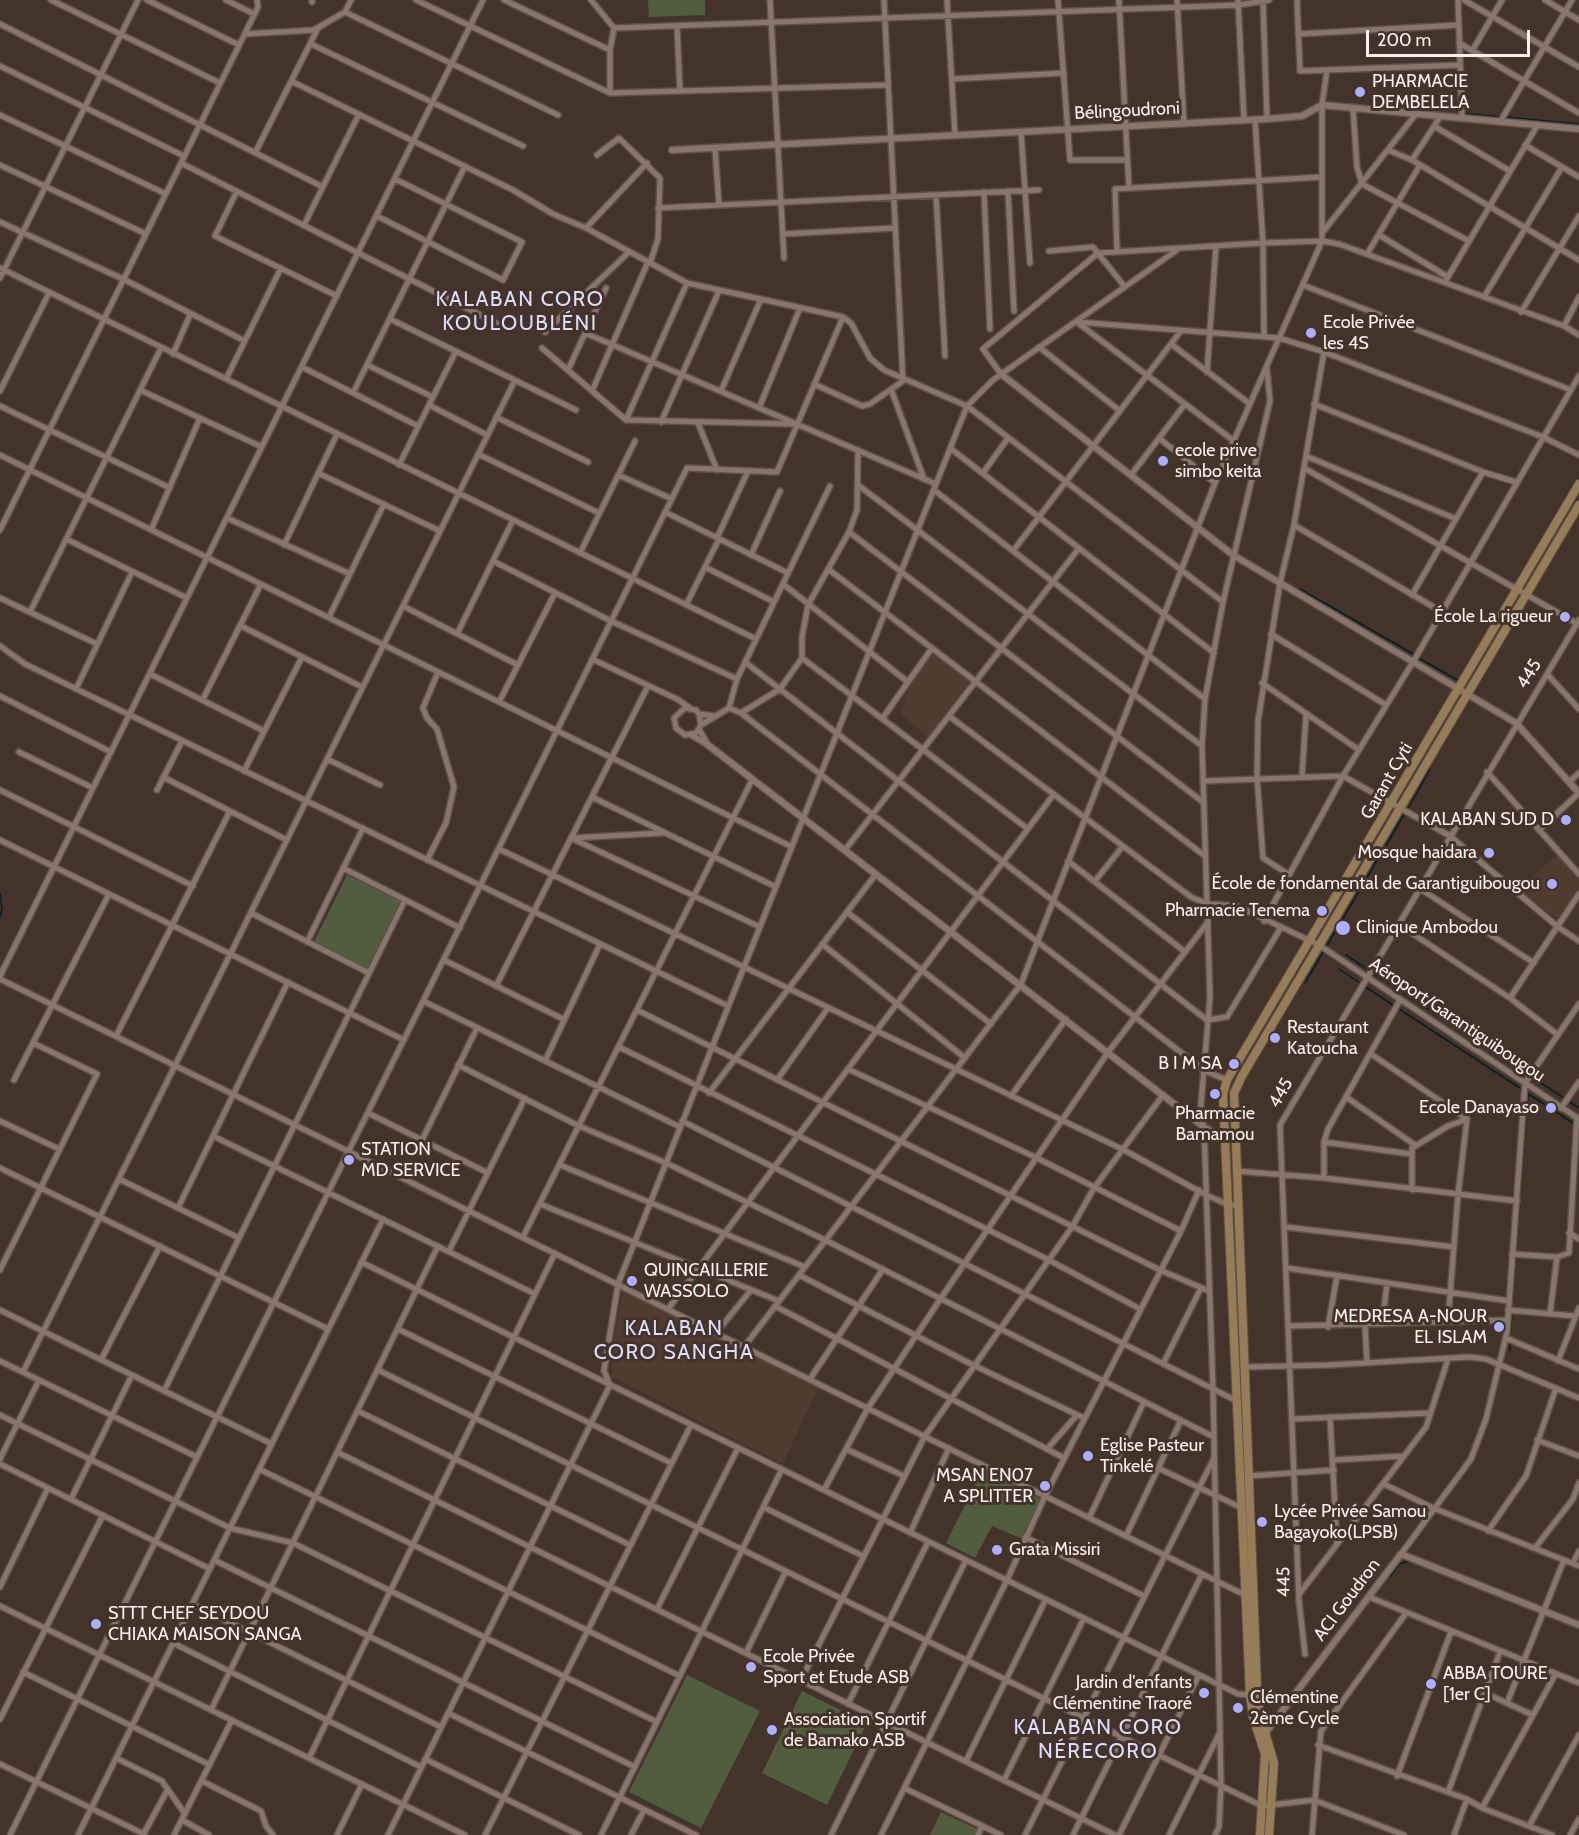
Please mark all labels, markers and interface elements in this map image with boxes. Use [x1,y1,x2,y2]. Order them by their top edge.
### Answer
scale bar [1369,18,1532,56]
text: 200 m [1377,29,1431,51]
place label: PHARMACIE DEMBELELA [1372,71,1469,113]
marker: PHARMACIE DEMBELELA [1353,85,1367,99]
street label: Bélingoudroni [1074,97,1180,125]
district label: KALABAN CORO KOULOUBLÉNI [436,287,604,337]
place label: Ecole Privée les 4S [1323,312,1415,354]
marker: Ecole Privée les 4S [1304,326,1318,340]
place label: ecole prive simbo keita [1175,440,1261,482]
marker: ecole prive simbo keita [1156,454,1170,468]
place label: École La rigueur [1434,606,1553,628]
marker: École La rigueur [1558,610,1572,624]
street label: 445 [1512,655,1546,693]
street label: Garant Cyti [1356,739,1418,823]
place label: KALABAN SUD D [1420,809,1554,831]
marker: KALABAN SUD D [1559,813,1573,827]
place label: Mosque haidara [1357,842,1477,864]
marker: Mosque haidara [1482,846,1496,860]
place label: École de fondamental de Garantiguibougou [1212,873,1540,895]
marker: École de fondamental de Garantiguibougou [1545,877,1559,891]
place label: Pharmacie Tenema [1165,900,1310,922]
marker: Pharmacie Tenema [1315,904,1329,918]
place label: Clinique Ambodou [1356,917,1498,939]
marker: Clinique Ambodou [1334,919,1352,937]
street label: Aéroport/Garantiguibougou [1365,953,1549,1087]
place label: Restaurant Katoucha [1287,1017,1369,1060]
marker: Restaurant Katoucha [1268,1031,1282,1045]
place label: B I M SA [1158,1053,1222,1075]
marker: B I M SA [1227,1057,1241,1071]
street label: 445 [1264,1074,1298,1112]
marker: Pharmacie Bamamou [1208,1087,1222,1101]
place label: Ecole Danayaso [1419,1097,1539,1119]
marker: Ecole Danayaso [1544,1101,1558,1115]
place label: Pharmacie Bamamou [1175,1103,1255,1146]
place label: STATION MD SERVICE [361,1139,461,1182]
marker: STATION MD SERVICE [342,1153,356,1167]
place label: QUINCAILLERIE WASSOLO [644,1260,768,1302]
marker: QUINCAILLERIE WASSOLO [625,1274,639,1288]
place label: MEDRESA A-NOUR EL ISLAM [1334,1306,1487,1348]
district label: KALABAN CORO SANGHA [594,1316,754,1366]
marker: MEDRESA A-NOUR EL ISLAM [1492,1320,1506,1334]
place label: Eglise Pasteur Tinkelé [1100,1435,1204,1478]
marker: Eglise Pasteur Tinkelé [1081,1449,1095,1463]
place label: MSAN EN07 A SPLITTER [936,1465,1033,1508]
marker: MSAN EN07 A SPLITTER [1038,1479,1052,1493]
place label: Lycée Privée Samou Bagayoko(LPSB) [1274,1501,1426,1544]
marker: Lycée Privée Samou Bagayoko(LPSB) [1255,1515,1269,1529]
place label: Grata Missiri [1009,1539,1100,1561]
marker: Grata Missiri [990,1543,1004,1557]
street label: ACI Goudron [1309,1555,1385,1645]
street label: 445 [1273,1567,1295,1597]
place label: STTT CHEF SEYDOU CHIAKA MAISON SANGA [108,1603,302,1646]
marker: STTT CHEF SEYDOU CHIAKA MAISON SANGA [89,1617,103,1631]
place label: Ecole Privée Sport et Etude ASB [763,1646,909,1688]
marker: Ecole Privée Sport et Etude ASB [744,1660,758,1674]
place label: ABBA TOURE [1er C] [1443,1663,1548,1706]
place label: Jardin d'enfants Clémentine Traoré [1053,1672,1192,1714]
marker: ABBA TOURE [1er C] [1424,1677,1438,1691]
marker: Jardin d'enfants Clémentine Traoré [1197,1686,1211,1700]
place label: Clémentine 2ème Cycle [1250,1687,1339,1730]
marker: Clémentine 2ème Cycle [1231,1701,1245,1715]
place label: Association Sportif de Bamako ASB [784,1709,926,1752]
district label: KALABAN CORO NÉRECORO [1014,1715,1182,1765]
marker: Association Sportif de Bamako ASB [765,1723,779,1737]

